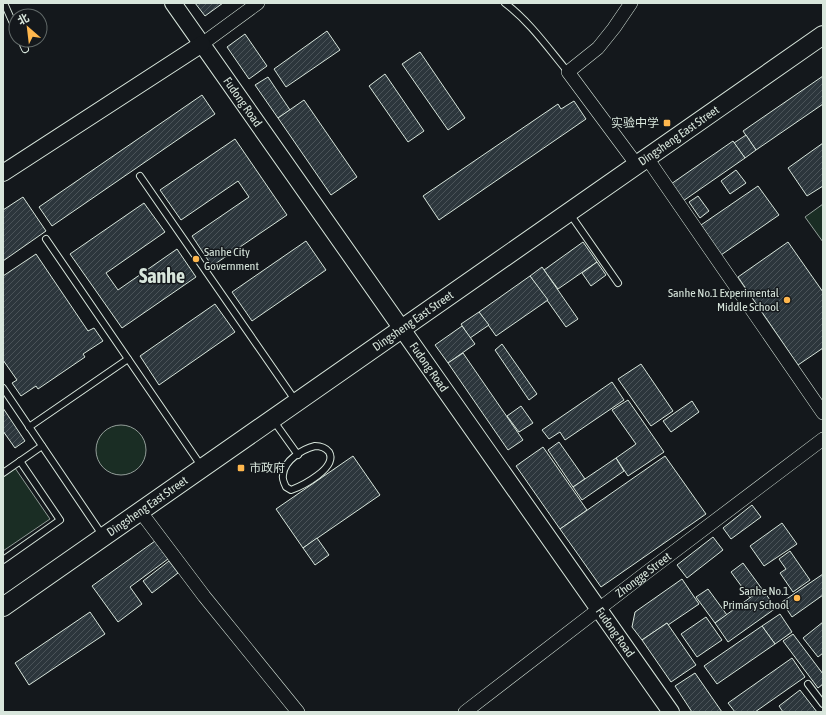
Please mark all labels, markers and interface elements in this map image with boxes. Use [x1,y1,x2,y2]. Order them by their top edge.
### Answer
north arrow [8,8,48,48]
text: 北 [16,11,31,27]
street label: Fudong Road [220,74,265,130]
street label: Dingsheng East Street [636,102,722,169]
place label: 实验中学 [611,116,659,130]
marker: 实验中学 [662,118,672,128]
place label: Sanhe City Government [204,245,259,273]
marker: Sanhe City Government [191,254,201,264]
district label: Sanhe [139,264,185,287]
place label: Sanhe No.1 Experimental Middle School [668,286,780,314]
street label: Dingsheng East Street [370,288,457,354]
marker: Sanhe No.1 Experimental Middle School [782,295,792,305]
street label: Fudong Road [407,340,451,395]
place label: 市政府 [249,461,285,475]
marker: 市政府 [236,463,246,473]
street label: Dingsheng East Street [104,473,191,539]
street label: Zhongge Street [613,549,674,600]
place label: Sanhe No.1 Primary School [723,584,790,612]
marker: Sanhe No.1 Primary School [792,593,802,603]
street label: Fudong Road [593,605,637,660]

